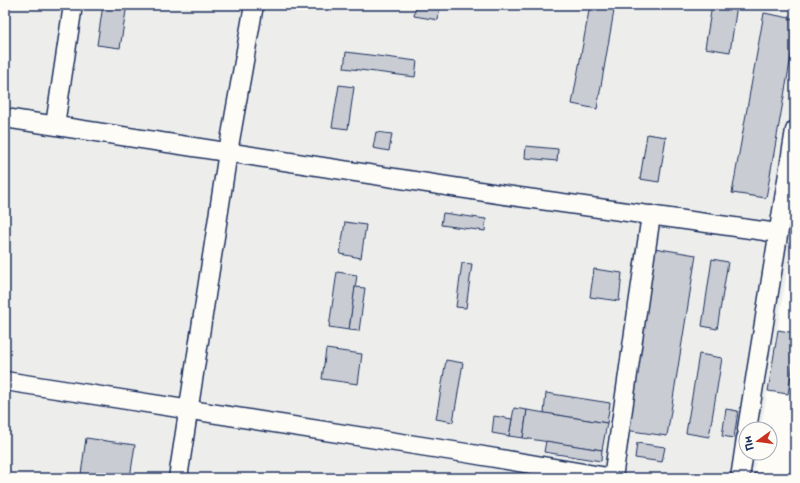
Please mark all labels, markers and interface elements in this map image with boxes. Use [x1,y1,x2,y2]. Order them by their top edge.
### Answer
north arrow [738,421,778,461]
text: Пн [740,434,758,452]

